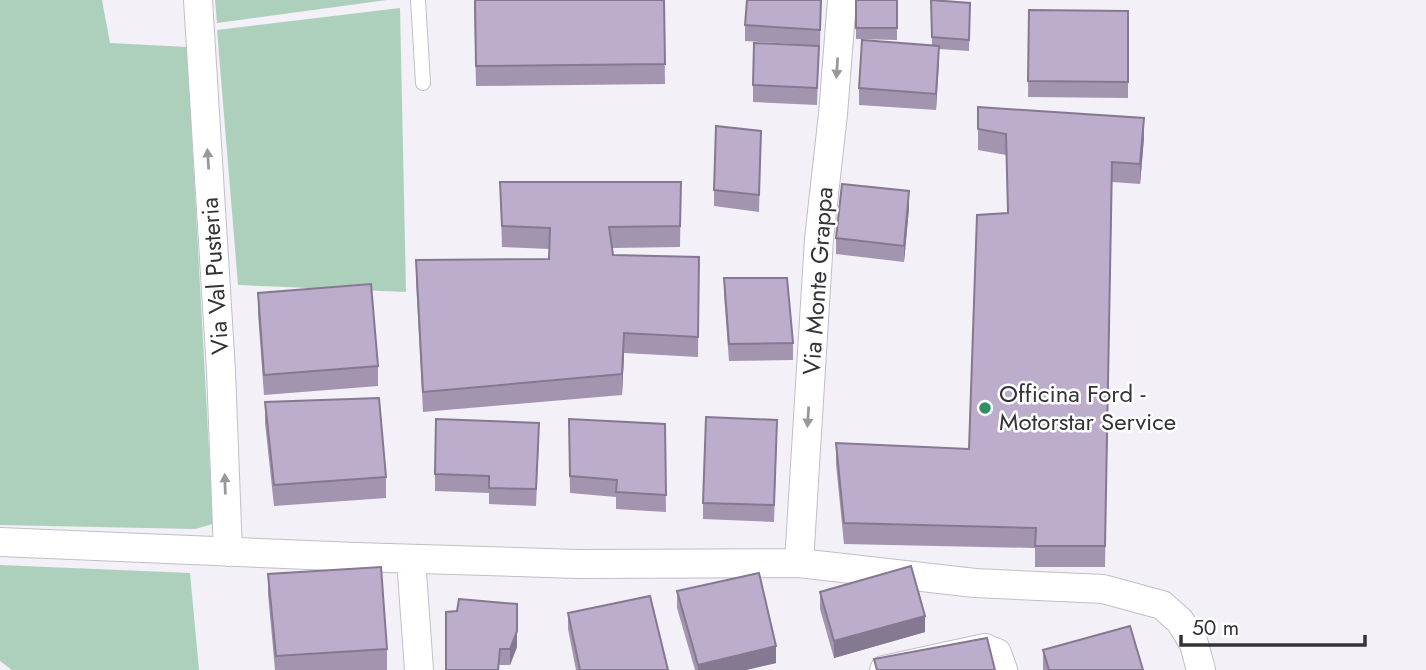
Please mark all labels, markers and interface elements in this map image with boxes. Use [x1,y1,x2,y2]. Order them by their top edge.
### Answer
one-way arrow [831,57,842,79]
one-way arrow [202,147,213,169]
street label: Via Monte Grappa [793,186,842,376]
street label: Via Val Pusteria [192,196,237,356]
place label: Officina Ford - Motorstar Service [999,376,1176,439]
marker: Officina Ford - Motorstar Service [977,400,993,416]
one-way arrow [802,406,813,428]
one-way arrow [220,472,231,494]
scale bar [1181,604,1365,648]
text: 50 m [1192,613,1239,643]

